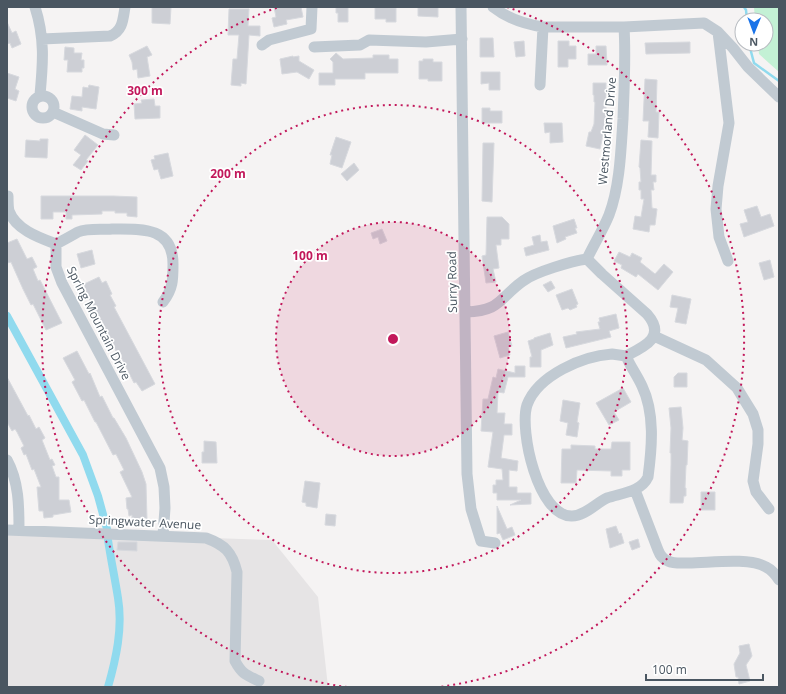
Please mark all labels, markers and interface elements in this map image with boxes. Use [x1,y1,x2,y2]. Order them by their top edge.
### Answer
north arrow [734,12,774,52]
text: N [749,35,758,50]
street label: Westmorland Drive [594,76,620,186]
text: 300 m [127,82,163,99]
text: 200 m [210,165,246,182]
text: 100 m [292,247,328,264]
street label: Surry Road [443,251,461,313]
street label: Spring Mountain Drive [63,263,135,383]
centre of rings [386,332,400,346]
street label: Springwater Avenue [88,511,202,533]
scale bar [646,656,763,682]
text: 100 m [652,661,687,678]

